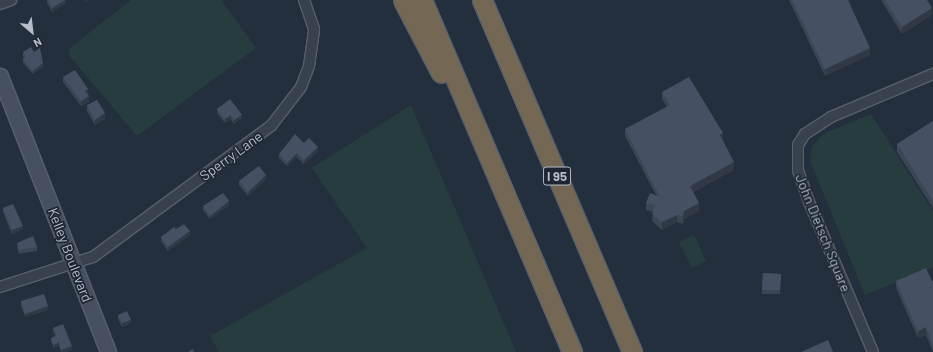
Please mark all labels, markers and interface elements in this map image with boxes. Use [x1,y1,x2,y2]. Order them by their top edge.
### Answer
north arrow [12,12,52,52]
text: N [32,36,44,50]
street label: Sperry Lane [196,128,266,184]
road number: I 95 [543,165,571,187]
street label: John Dietsch Square [792,172,854,294]
street label: Kelley Boulevard [44,206,96,304]

